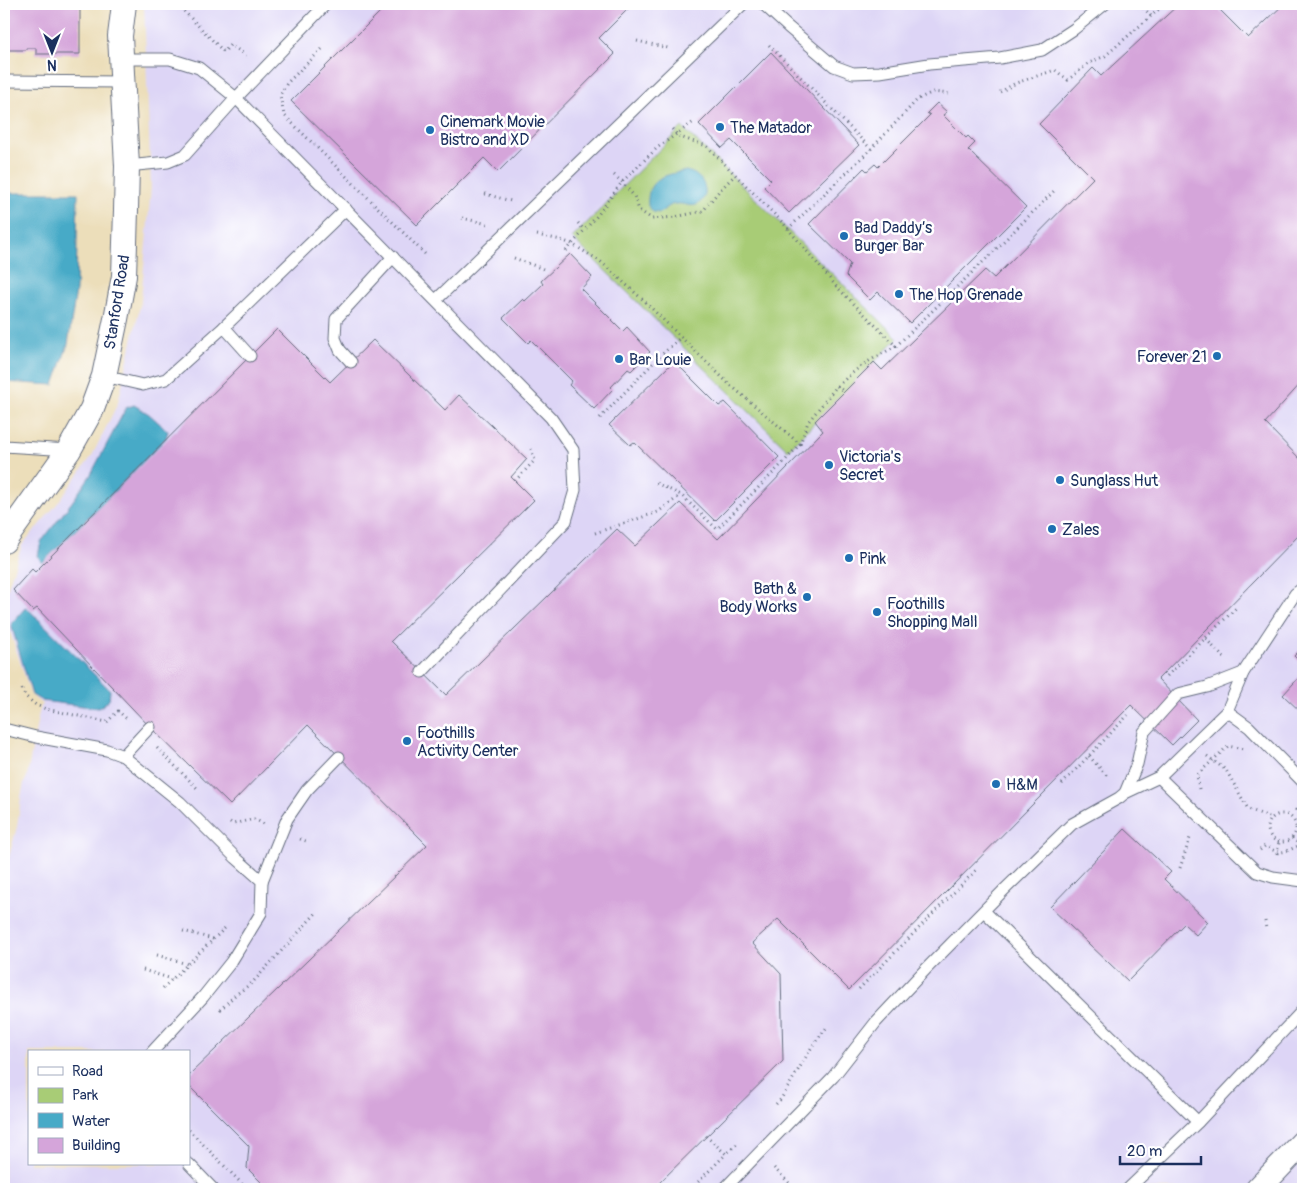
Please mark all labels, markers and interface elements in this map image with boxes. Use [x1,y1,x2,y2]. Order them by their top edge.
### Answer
north arrow [28,28,78,78]
text: N [47,56,57,73]
place label: Cinemark Movie Bistro and XD [440,112,545,150]
place label: The Matador [730,118,812,138]
marker: The Matador [714,121,726,133]
marker: Cinemark Movie Bistro and XD [424,124,436,136]
place label: Bad Daddy’s Burger Bar [854,218,932,256]
marker: Bad Daddy’s Burger Bar [838,230,850,242]
street label: Stanford Road [100,253,134,351]
place label: The Hop Grenade [909,285,1023,305]
marker: The Hop Grenade [893,288,905,300]
place label: Forever 21 [1137,347,1207,367]
place label: Bar Louie [629,350,691,370]
marker: Forever 21 [1211,350,1223,362]
marker: Bar Louie [613,353,625,365]
place label: Victoria's Secret [839,447,901,485]
marker: Victoria's Secret [823,459,835,471]
place label: Sunglass Hut [1070,471,1159,491]
marker: Sunglass Hut [1054,474,1066,486]
place label: Zales [1062,520,1099,540]
marker: Zales [1046,523,1058,535]
place label: Pink [859,549,887,569]
marker: Pink [843,552,855,564]
place label: Bath & Body Works [719,579,797,617]
marker: Bath & Body Works [801,591,813,603]
place label: Foothills Shopping Mall [887,594,978,632]
marker: Foothills Shopping Mall [871,606,883,618]
place label: Foothills Activity Center [417,723,519,761]
marker: Foothills Activity Center [401,735,413,747]
place label: H&M [1006,775,1038,795]
marker: H&M [990,778,1002,790]
legend [28,1050,190,1166]
text: Road [72,1062,103,1081]
text: Park [72,1086,99,1105]
text: Water [72,1112,111,1131]
scale bar [1120,1133,1201,1165]
text: Building [72,1136,120,1155]
text: 20 m [1127,1142,1162,1161]

